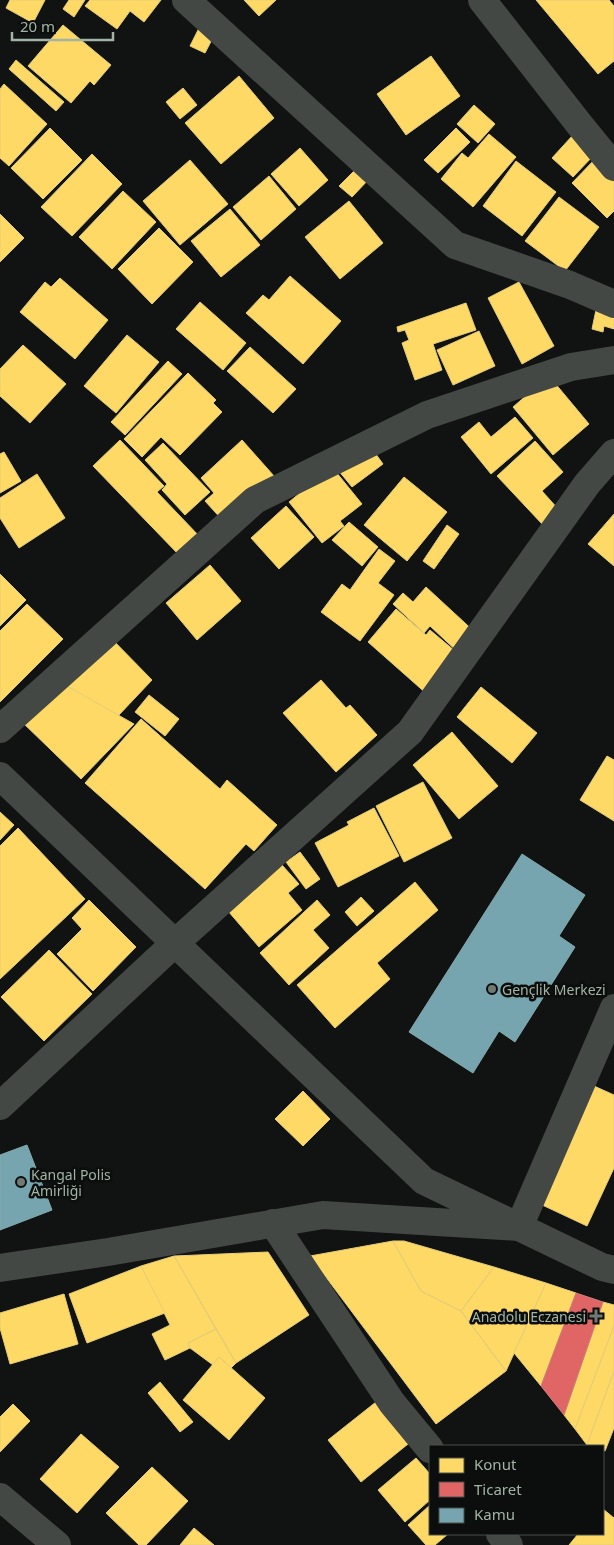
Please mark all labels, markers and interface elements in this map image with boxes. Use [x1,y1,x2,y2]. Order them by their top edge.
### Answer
scale bar [12,10,114,42]
text: 20 m [20,16,55,36]
place label: Gençlik Merkezi [502,980,606,999]
marker: Gençlik Merkezi [486,983,498,995]
place label: Kangal Polis Amirliği [31,1165,111,1200]
marker: Kangal Polis Amirliği [15,1176,27,1188]
place label: Anadolu Eczanesi [472,1307,586,1326]
marker: Anadolu Eczanesi [590,1310,602,1322]
legend [429,1445,604,1535]
text: Konut [474,1454,517,1474]
text: Ticaret [474,1479,522,1499]
text: Kamu [474,1504,515,1524]

